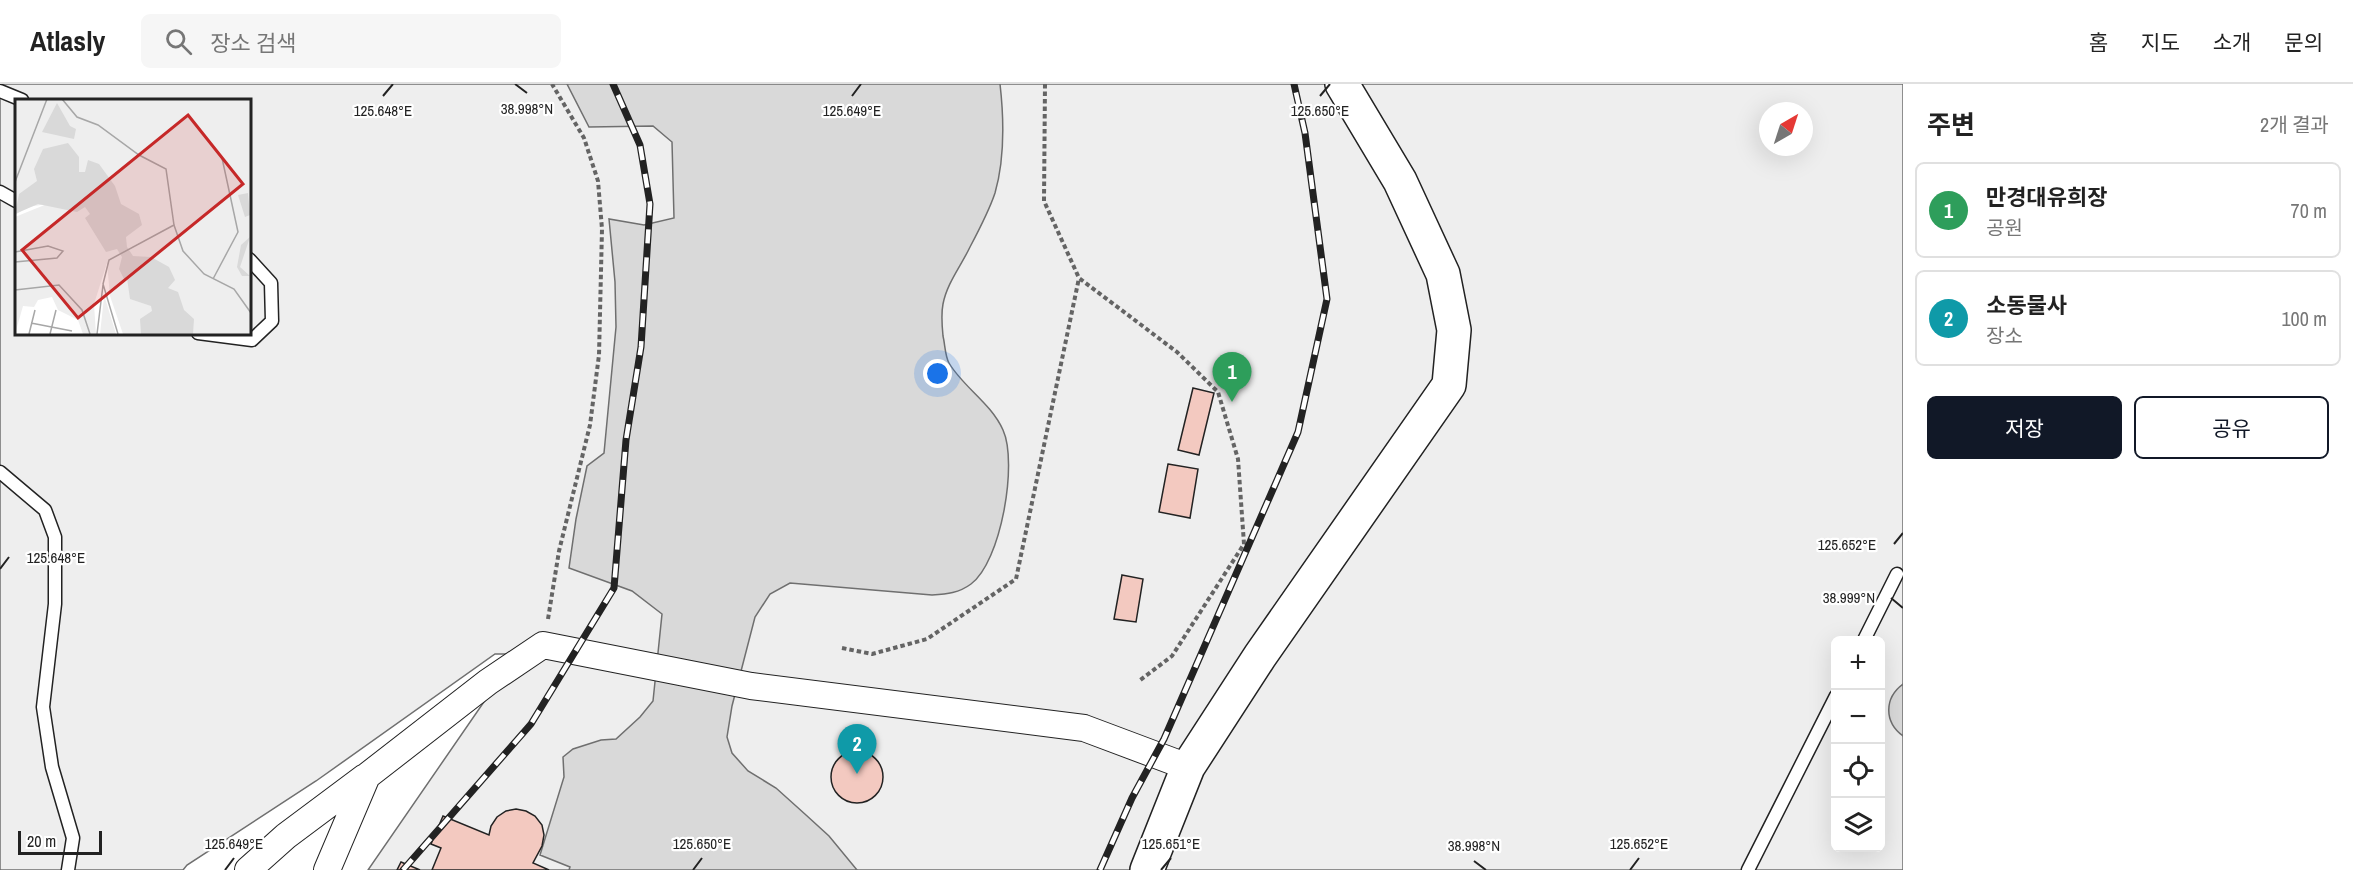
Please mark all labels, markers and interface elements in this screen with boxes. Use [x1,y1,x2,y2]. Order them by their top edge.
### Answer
search box [141,14,561,68]
text: Atlasly [30,22,105,60]
icon: search [162,25,195,58]
text: 장소 검색 [210,28,296,58]
text: 홈 [2089,28,2108,57]
text: 지도 [2141,28,2180,57]
text: 소개 [2213,28,2251,57]
text: 문의 [2284,28,2323,57]
text: 38.998°N [501,98,553,119]
inset map [15,99,250,334]
text: 125.648°E [354,100,412,121]
text: 125.649°E [823,100,881,121]
text: 125.650°E [1291,100,1349,121]
north arrow [1759,102,1813,156]
text: 주변 [1927,107,1975,142]
text: 2개 결과 [2260,111,2329,138]
text: 만경대유희장 [1986,182,2107,212]
text: 1 [1944,197,1953,224]
text: 70 m [2291,197,2327,224]
text: 공원 [1986,214,2023,241]
text: 소동물사 [1986,290,2067,320]
text: 2 [1944,305,1953,332]
text: 100 m [2281,305,2327,332]
text: 장소 [1986,322,2023,349]
pin: 1 [1212,352,1252,402]
your location [923,359,952,388]
button: 저장 [1927,396,2122,459]
button: 공유 [2134,396,2329,459]
text: 125.652°E [1818,534,1876,555]
text: 125.648°E [27,547,85,568]
text: 38.999°N [1823,587,1875,608]
map controls [1831,636,1885,852]
button: + [1831,636,1885,690]
button: − [1831,690,1885,744]
pin: 2 [838,724,876,774]
button: locate [1831,744,1885,798]
button: layers [1831,798,1885,852]
scale bar [18,828,102,856]
text: 20 m [27,830,56,852]
text: 125.649°E [205,833,263,854]
text: 125.650°E [673,833,731,854]
text: 125.651°E [1142,833,1200,854]
text: 125.652°E [1610,833,1668,854]
text: 38.998°N [1448,835,1500,856]

